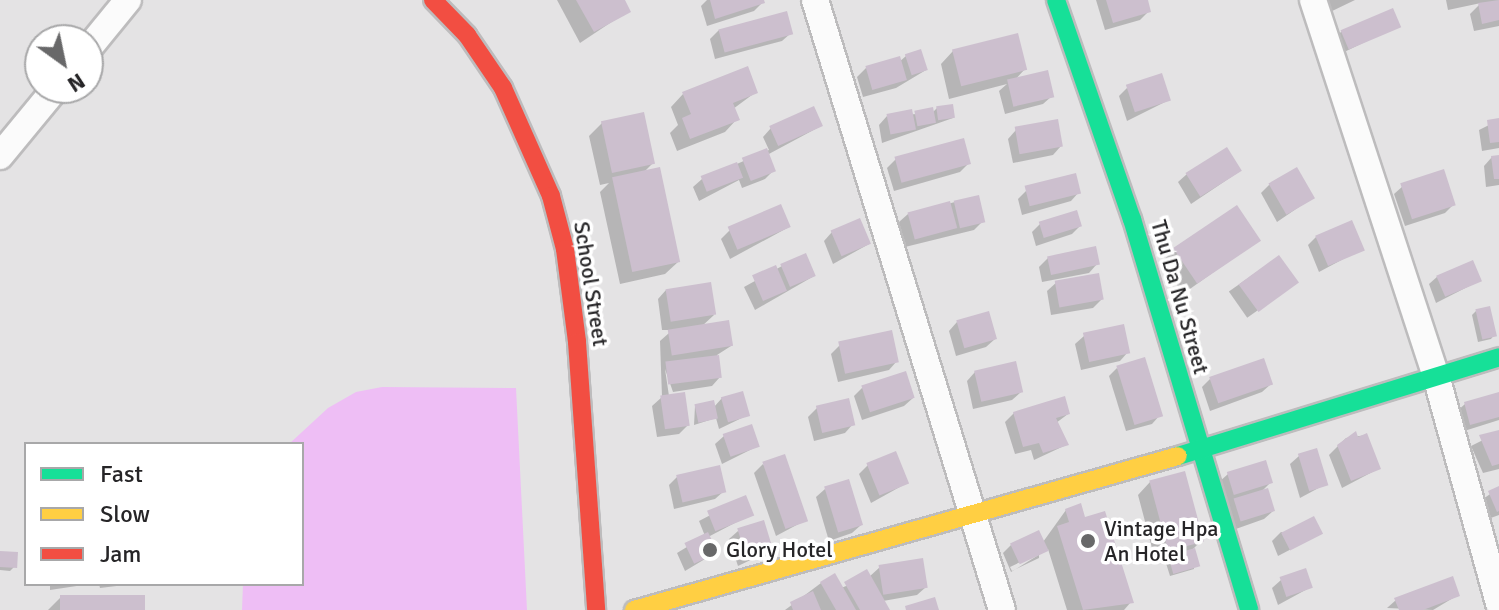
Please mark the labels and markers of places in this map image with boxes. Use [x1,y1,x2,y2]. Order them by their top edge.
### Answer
place label: Vintage Hpa An Hotel [1104,515,1218,566]
marker: Vintage Hpa An Hotel [1079,532,1097,550]
place label: Glory Hotel [726,537,833,563]
marker: Glory Hotel [701,541,719,559]

